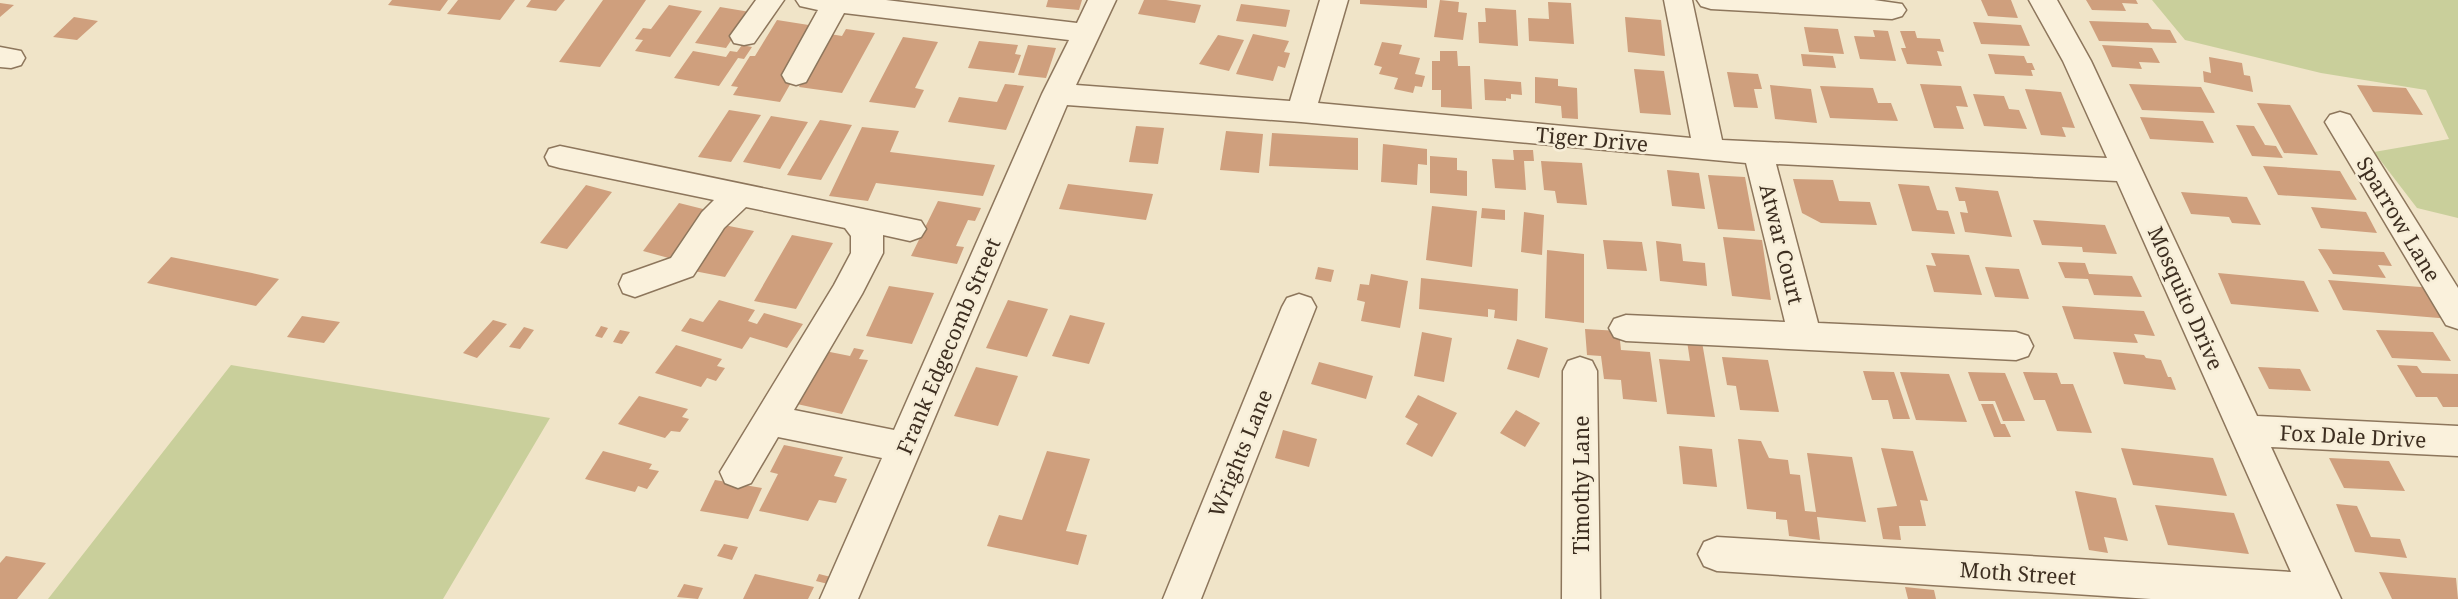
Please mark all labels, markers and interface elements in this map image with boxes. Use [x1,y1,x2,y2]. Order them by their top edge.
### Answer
street label: Tiger Drive [1535,120,1649,158]
street label: Sparrow Lane [2351,151,2447,287]
street label: Atwar Court [1754,181,1810,307]
street label: Mosquito Drive [2142,222,2230,374]
street label: Frank Edgecomb Street [890,233,1006,459]
street label: Wrights Lane [1202,385,1278,521]
street label: Timothy Lane [1567,416,1595,554]
street label: Fox Dale Drive [2279,418,2427,454]
street label: Moth Street [1959,555,2077,591]

